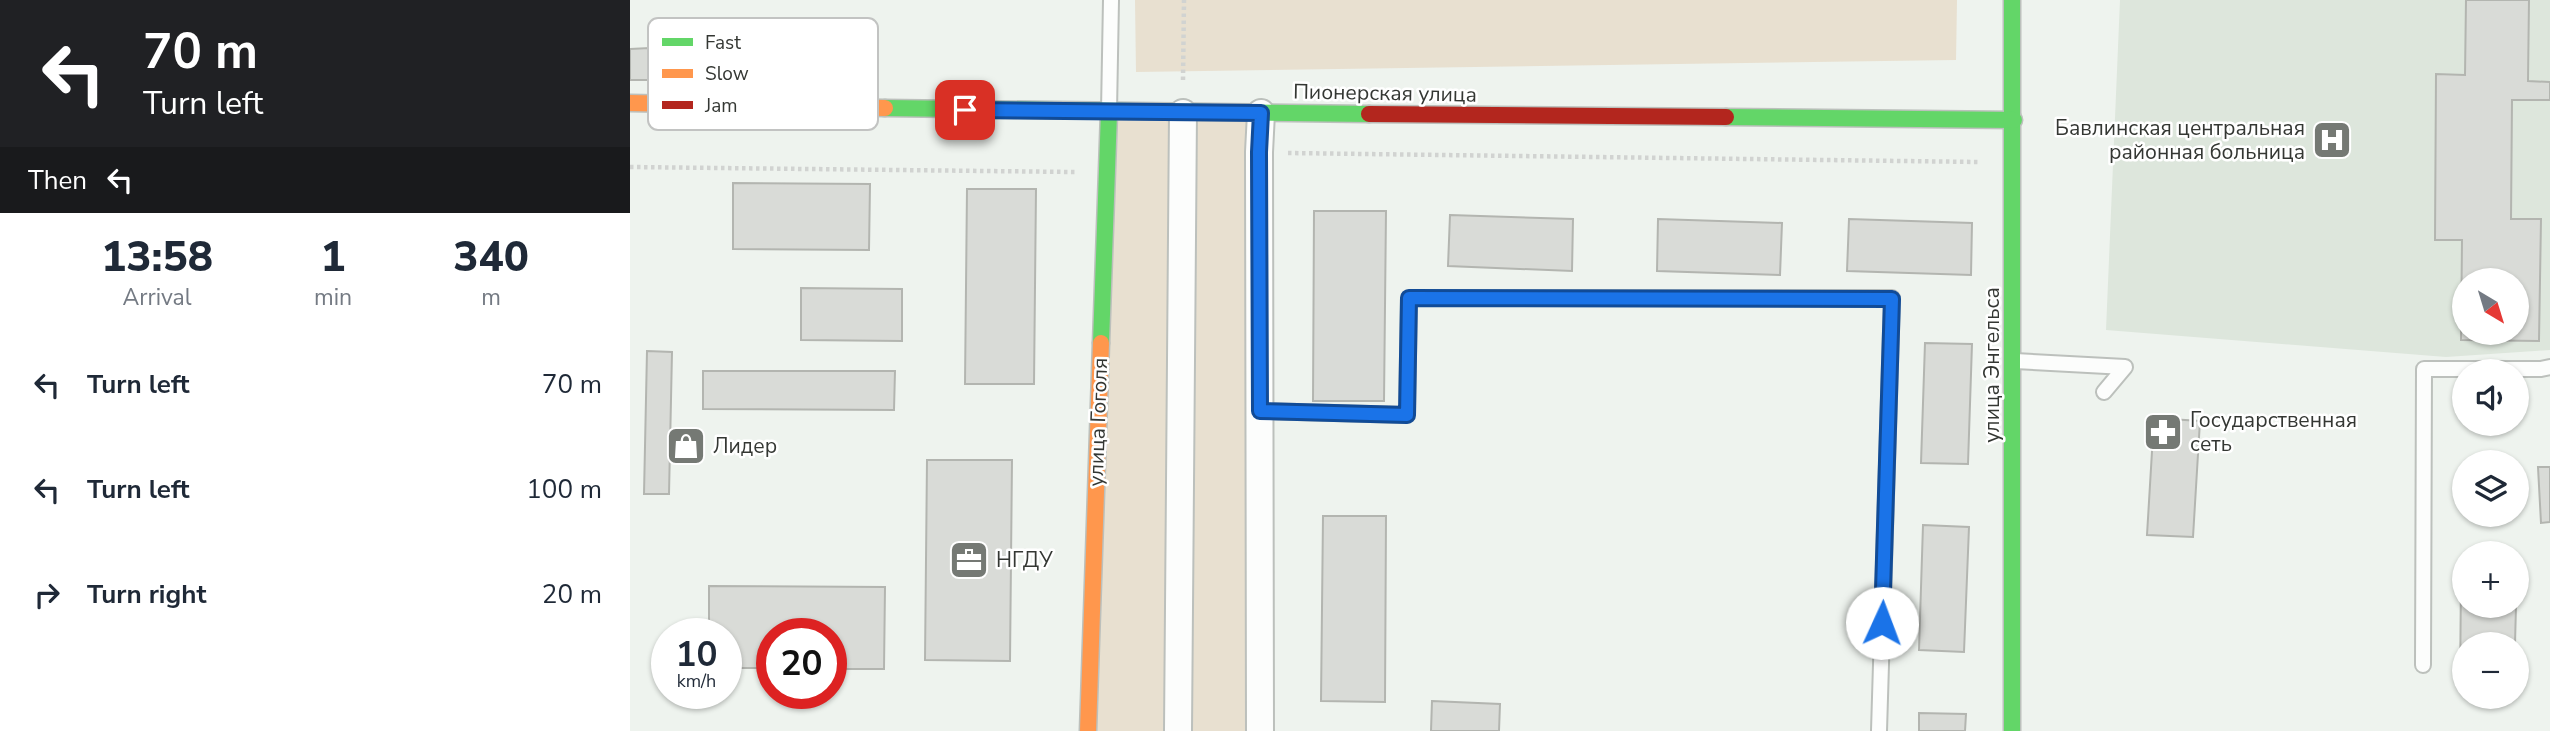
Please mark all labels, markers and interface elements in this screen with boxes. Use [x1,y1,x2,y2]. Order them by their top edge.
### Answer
text: 70 m [143,18,258,85]
legend [648,18,878,130]
icon: left [28,28,119,119]
text: Fast [705,30,741,56]
text: Slow [705,61,749,87]
street label: Пионерская улица [1293,77,1477,109]
pin [935,80,995,140]
text: Turn left [143,82,263,125]
icon: arrive [946,91,984,129]
text: Jam [704,93,738,119]
place label: Бавлинская центральная районная больница [2055,114,2305,166]
hospital icon: Бавлинская центральная районная больница [2311,119,2353,161]
icon: left [101,161,139,199]
text: Then [28,163,87,198]
text: 13:58 [101,229,213,286]
text: 1 [320,229,346,286]
text: 340 [453,229,529,286]
north arrow [2452,268,2529,345]
map controls [2452,268,2529,709]
text: Arrival [122,282,192,313]
text: min [314,282,352,313]
text: m [481,282,501,313]
street label: улица Энгельса [1978,287,2006,443]
street label: улица Гоголя [1082,357,1114,487]
button: sound [2452,359,2529,436]
icon: left [28,366,66,404]
text: Turn left [87,367,190,402]
text: 70 m [542,367,602,402]
place label: Государственная сеть [2190,406,2357,458]
pharmacy icon: Государственная сеть [2142,411,2184,453]
shop icon: Лидер [665,425,707,467]
place label: Лидер [713,432,777,460]
button: layers [2452,450,2529,527]
icon: left [28,471,66,509]
text: Turn left [87,472,190,507]
text: 100 m [526,472,602,507]
office icon: НГДУ [948,539,990,581]
button: + [2452,541,2529,618]
place label: НГДУ [996,546,1053,574]
icon: right [28,576,66,614]
text: Turn right [87,577,206,612]
text: 20 m [542,577,602,612]
position arrow [1845,586,1919,660]
speed limit sign: 20 [756,618,847,709]
text: 10 [675,631,718,678]
button: − [2452,632,2529,709]
text: km/h [677,669,716,693]

